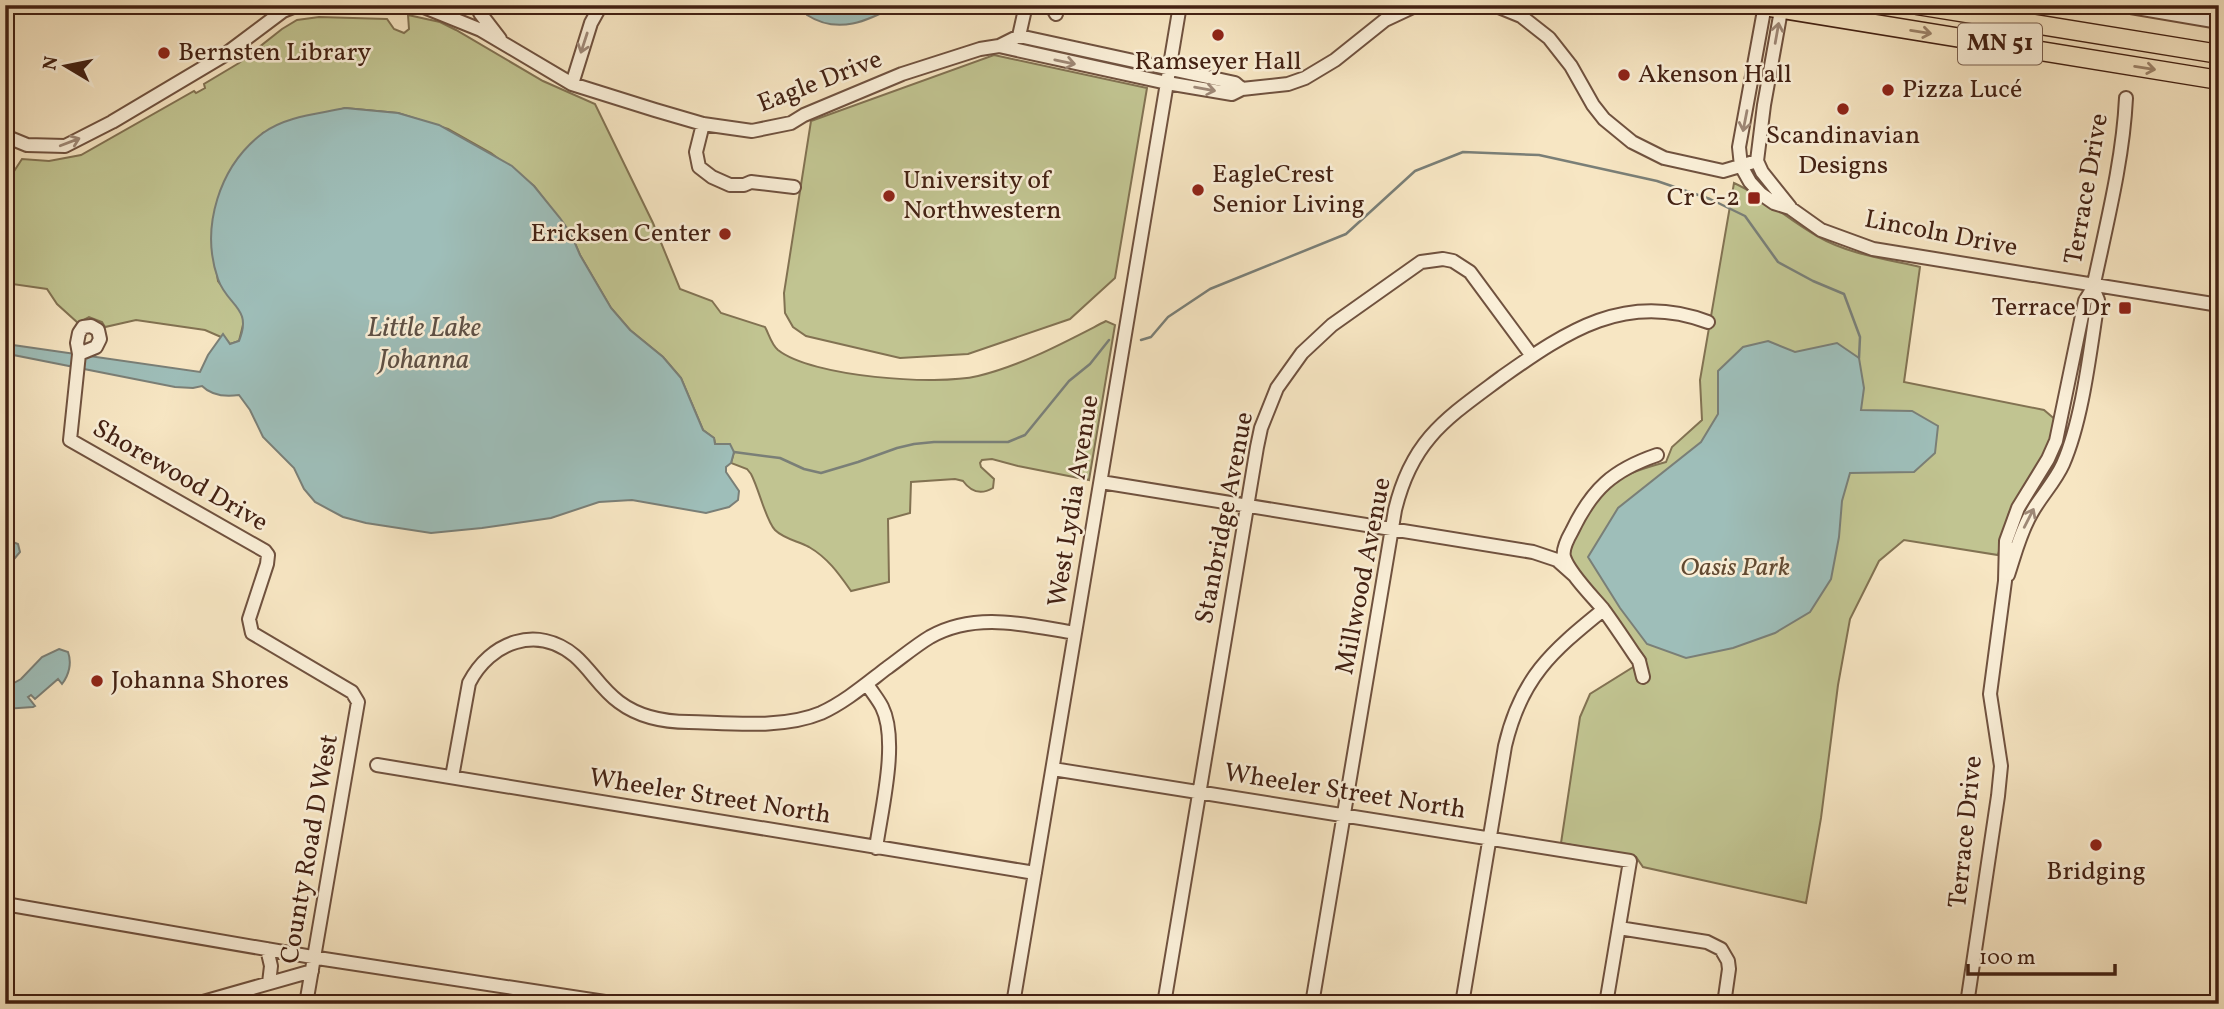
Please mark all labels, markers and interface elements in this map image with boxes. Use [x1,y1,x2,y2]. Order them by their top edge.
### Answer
one-way arrow [1771,22,1784,45]
road number: MN 51 [1958,24,2042,64]
one-way arrow [1909,26,1932,39]
marker: Ramseyer Hall [1210,27,1226,43]
north arrow [32,32,102,102]
one-way arrow [577,32,589,54]
place label: Bernsten Library [178,35,371,71]
street label: Eagle Drive [753,42,887,122]
place label: Ramseyer Hall [1134,44,1302,80]
marker: Bernsten Library [156,45,172,61]
text: N [37,54,65,72]
one-way arrow [1053,55,1076,69]
place label: Akenson Hall [1638,57,1792,93]
one-way arrow [2134,62,2156,75]
marker: Akenson Hall [1616,67,1632,83]
place label: Pizza Lucé [1902,72,2022,108]
marker: Pizza Lucé [1880,82,1896,98]
one-way arrow [1193,83,1216,96]
marker: Scandinavian Designs [1835,101,1851,117]
one-way arrow [1737,109,1751,132]
street label: Terrace Drive [2056,110,2118,268]
place label: Scandinavian Designs [1766,118,1920,184]
one-way arrow [59,135,81,148]
place label: EagleCrest Senior Living [1212,157,1365,223]
place label: University of Northwestern [903,163,1062,229]
place label: Cr C-2 [1667,180,1740,216]
marker: EagleCrest Senior Living [1190,182,1206,198]
marker: University of Northwestern [881,188,897,204]
marker: Cr C-2 [1746,190,1762,206]
street label: Lincoln Drive [1861,202,2021,266]
place label: Ericksen Center [530,216,711,252]
marker: Ericksen Center [717,226,733,242]
place label: Terrace Dr [1992,290,2111,326]
marker: Terrace Dr [2117,300,2133,316]
water label: Little Lake Johanna [367,309,481,380]
street label: West Lydia Avenue [1039,392,1109,610]
street label: Stanbridge Avenue [1187,409,1263,627]
street label: Shorewood Drive [85,411,275,541]
street label: Millwood Avenue [1327,474,1401,678]
one-way arrow [2023,508,2036,529]
park label: Oasis Park [1680,550,1790,586]
place label: Johanna Shores [111,663,289,699]
marker: Johanna Shores [89,673,105,689]
street label: County Road D West [272,731,348,967]
street label: Terrace Drive [1940,754,1992,910]
street label: Wheeler Street North [1222,755,1468,829]
street label: Wheeler Street North [587,760,833,834]
marker: Bridging [2088,837,2104,853]
place label: Bridging [2046,854,2146,890]
scale bar [1968,932,2116,976]
text: 100 m [1979,944,2036,973]

